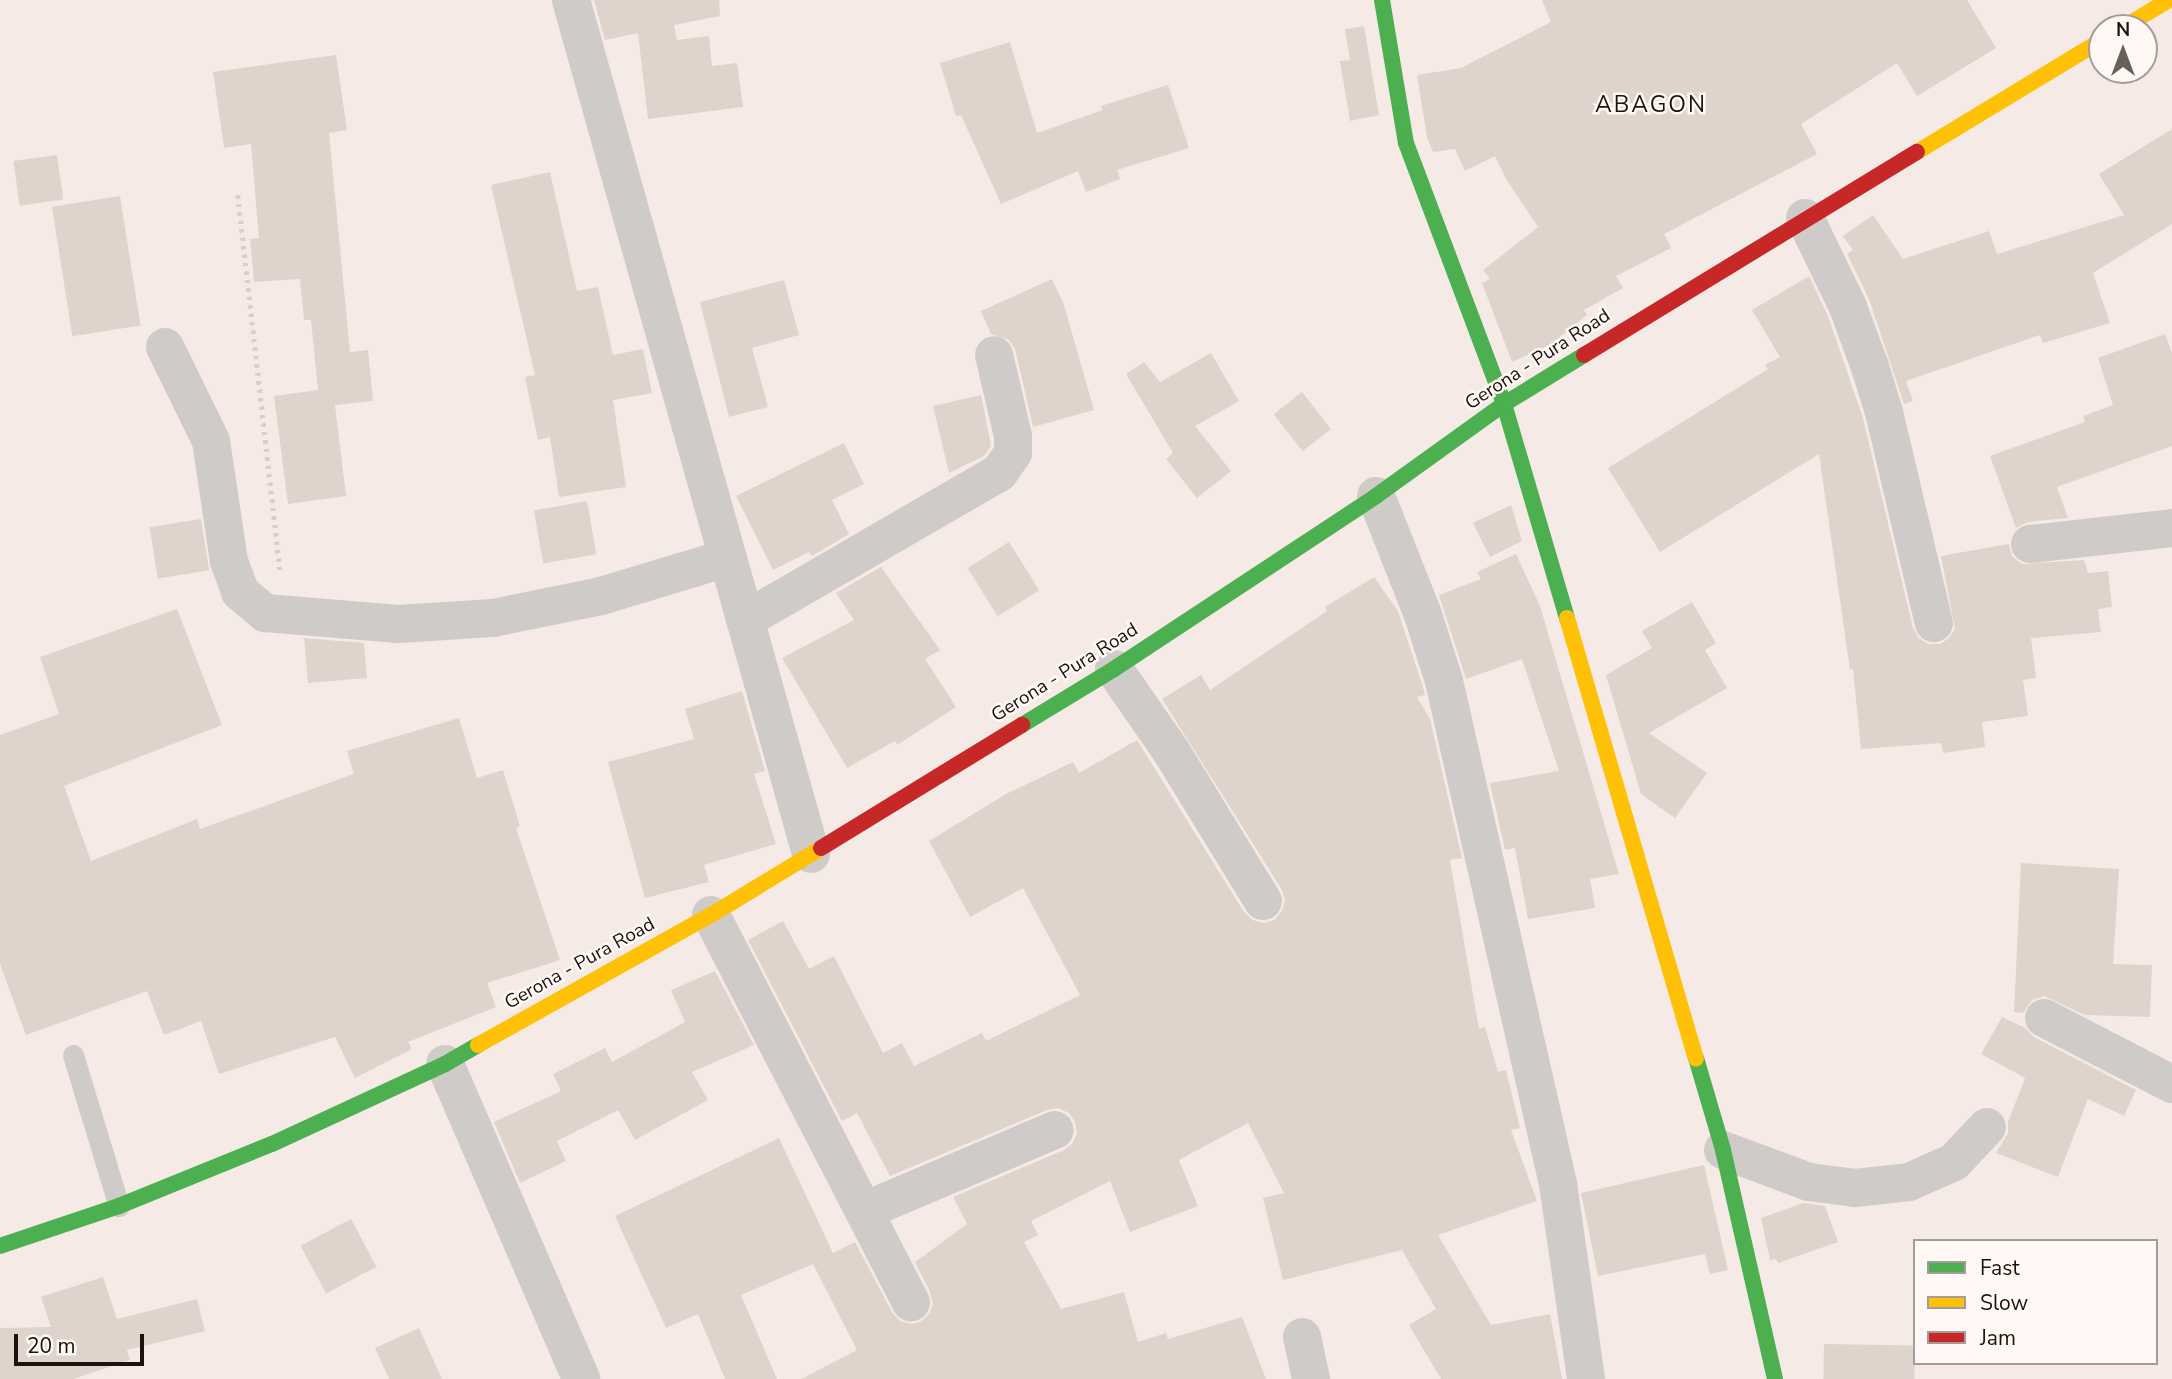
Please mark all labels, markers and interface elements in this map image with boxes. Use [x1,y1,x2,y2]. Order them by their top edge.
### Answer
north arrow [2088,14,2158,84]
text: N [2116,17,2130,43]
district label: ABAGON [1596,91,1706,119]
street label: Gerona - Pura Road [1461,305,1615,415]
street label: Gerona - Pura Road [988,619,1142,727]
street label: Gerona - Pura Road [501,913,659,1015]
legend [1913,1239,2158,1365]
text: Fast [1980,1254,2020,1282]
text: Slow [1980,1289,2028,1317]
scale bar [18,1320,147,1364]
text: Jam [1980,1324,2016,1352]
text: 20 m [27,1332,76,1360]

